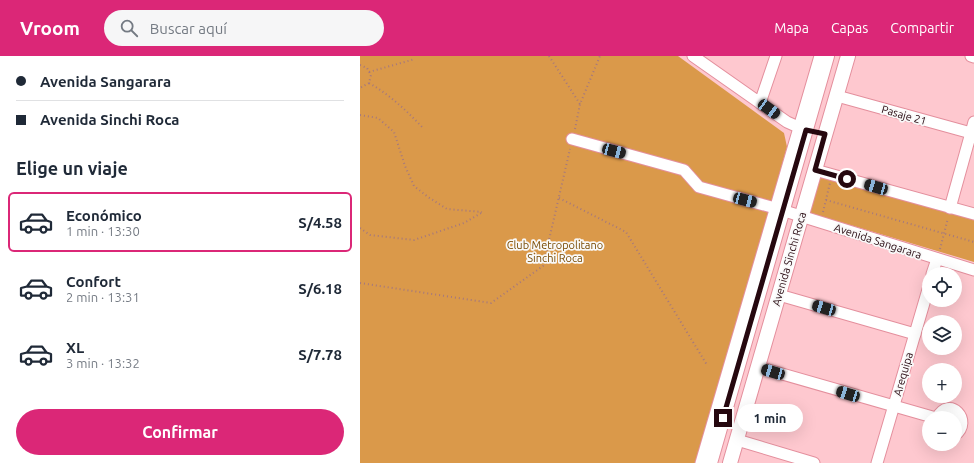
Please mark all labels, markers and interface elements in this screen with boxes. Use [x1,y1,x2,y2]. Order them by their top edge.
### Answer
search box [104,10,384,46]
text: Vroom [20,17,80,39]
icon: search [118,17,140,39]
text: Buscar aquí [150,20,227,37]
text: Mapa [774,20,809,36]
text: Capas [831,20,868,36]
text: Compartir [890,20,954,36]
text: Avenida Sangarara [40,73,171,90]
car [756,97,782,121]
street label: Pasaje 21 [880,103,928,127]
text: Avenida Sinchi Roca [40,111,179,128]
car [601,142,627,160]
text: Elige un viaje [16,158,128,178]
route start [838,170,856,188]
car [863,178,889,196]
car [732,191,758,209]
icon: car [18,204,54,240]
text: Económico [66,207,142,224]
street label: Avenida Sinchi Roca [770,211,808,307]
text: S/4.58 [298,214,342,231]
street label: Avenida Sangarara [833,221,923,261]
text: 1 min · 13:30 [66,224,140,238]
park label: Club Metropolitano Sinchi Roca [507,239,603,264]
map controls [922,267,962,451]
button: locate [922,267,962,307]
icon: car [18,270,54,306]
text: Confort [66,273,121,290]
text: S/6.18 [298,280,342,297]
text: 2 min · 13:31 [66,290,140,304]
car [811,299,837,317]
button: layers [922,315,962,355]
icon: car [18,336,54,372]
text: XL [66,339,84,356]
text: S/7.78 [298,346,342,363]
street label: Arequipa [891,351,915,397]
text: 3 min · 13:32 [66,356,140,370]
car [760,363,786,381]
button: + [922,363,962,403]
car [835,385,861,403]
callout: 1 min [737,404,803,432]
button: Confirmar [16,409,344,455]
route end [714,409,732,427]
text: 1 min [754,411,786,425]
button: − [922,411,962,451]

